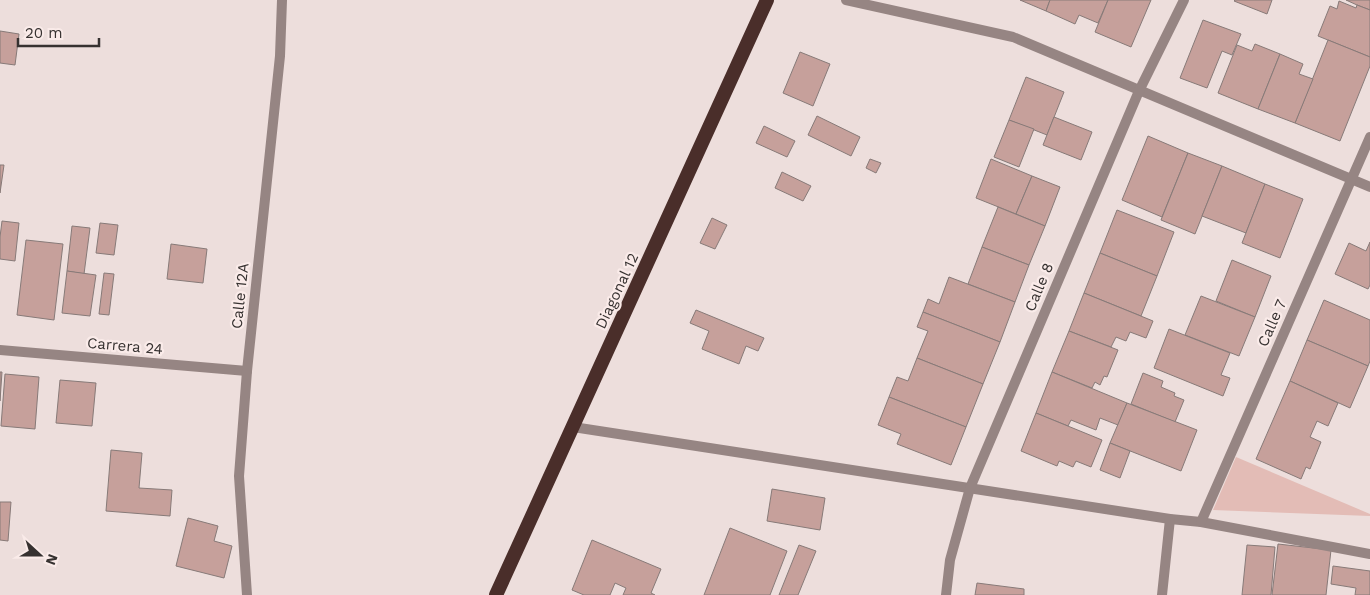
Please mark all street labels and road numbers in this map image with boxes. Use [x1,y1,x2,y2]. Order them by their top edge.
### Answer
street label: Diagonal 12 [592,250,642,332]
street label: Calle 8 [1021,260,1057,314]
street label: Calle 12A [228,262,252,330]
street label: Calle 7 [1254,297,1290,349]
street label: Carrera 24 [86,334,164,358]

